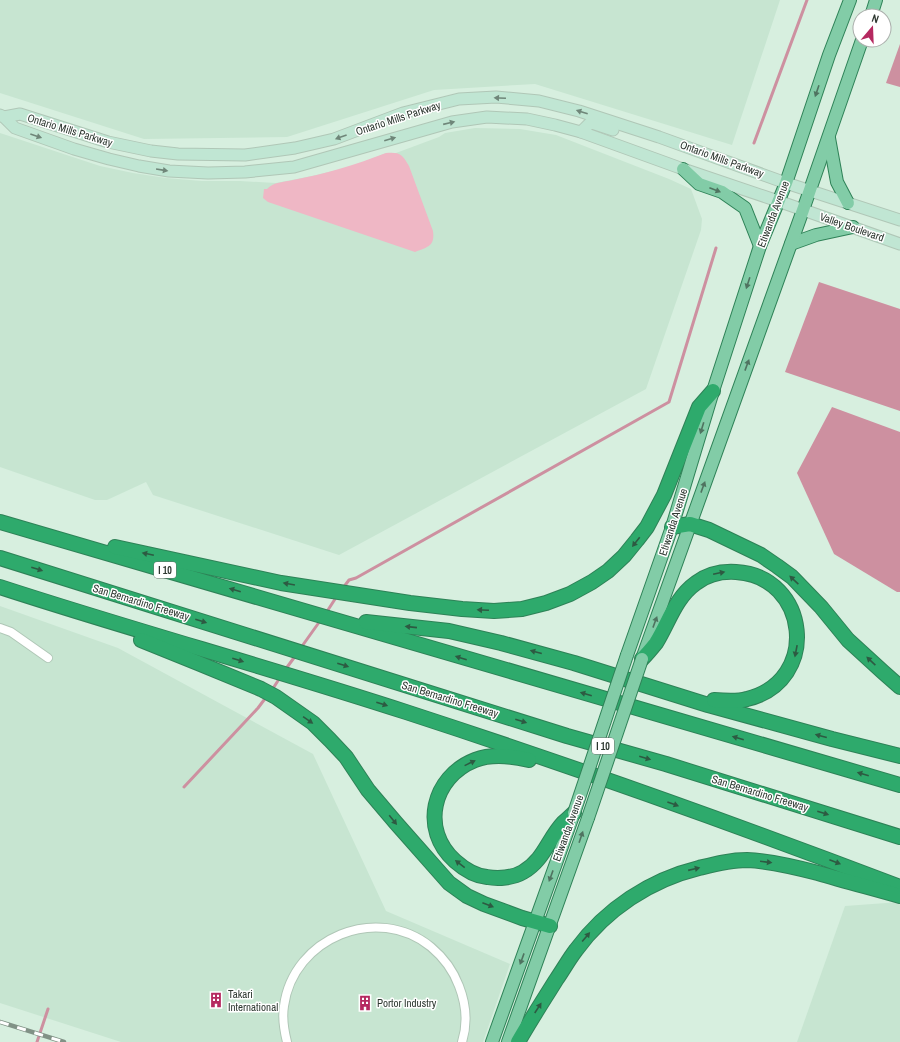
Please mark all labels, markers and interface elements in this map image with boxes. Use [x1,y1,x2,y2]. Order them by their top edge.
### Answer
north arrow [852,8,892,48]
text: N [870,11,881,26]
one-way arrow [814,86,820,98]
one-way arrow [494,94,506,101]
street label: Ontario Mills Parkway [354,98,443,138]
one-way arrow [576,109,588,115]
street label: Ontario Mills Parkway [26,110,115,150]
one-way arrow [443,120,456,126]
one-way arrow [31,133,43,139]
one-way arrow [334,134,346,140]
one-way arrow [384,136,396,142]
street label: Ontario Mills Parkway [678,137,766,181]
one-way arrow [156,167,168,173]
street label: Etiwanda Avenue [754,179,792,249]
one-way arrow [709,187,721,193]
street label: Valley Boulevard [818,209,886,245]
one-way arrow [745,277,751,289]
one-way arrow [745,359,751,371]
one-way arrow [699,422,705,434]
one-way arrow [700,481,706,493]
street label: Etiwanda Avenue [656,487,690,557]
one-way arrow [631,537,640,548]
one-way arrow [142,550,154,556]
road number: I 10 [154,562,176,578]
one-way arrow [32,566,44,572]
one-way arrow [713,570,725,576]
one-way arrow [789,575,799,585]
street label: San Bernardino Freeway [91,581,191,623]
one-way arrow [283,581,295,587]
one-way arrow [229,587,241,593]
one-way arrow [476,607,489,613]
one-way arrow [652,616,658,628]
one-way arrow [196,618,208,624]
one-way arrow [405,624,417,630]
one-way arrow [793,645,799,657]
one-way arrow [530,649,543,655]
one-way arrow [455,654,467,660]
one-way arrow [232,657,244,663]
one-way arrow [866,657,875,666]
one-way arrow [337,662,349,668]
street label: San Bernardino Freeway [400,678,500,720]
one-way arrow [580,691,592,697]
one-way arrow [376,702,388,708]
one-way arrow [302,716,313,724]
one-way arrow [515,718,527,724]
one-way arrow [815,733,828,739]
one-way arrow [731,735,743,741]
road number: I 10 [592,738,614,754]
one-way arrow [639,755,651,761]
one-way arrow [464,760,475,766]
one-way arrow [856,771,868,777]
street label: San Bernardino Freeway [710,772,810,814]
street label: Etiwanda Avenue [549,793,587,863]
one-way arrow [667,801,679,807]
one-way arrow [817,810,829,816]
one-way arrow [389,814,397,825]
one-way arrow [579,830,585,842]
one-way arrow [760,859,772,865]
one-way arrow [454,860,465,869]
one-way arrow [829,860,841,866]
one-way arrow [688,866,700,872]
one-way arrow [548,871,554,883]
one-way arrow [483,903,495,909]
one-way arrow [581,932,590,943]
one-way arrow [519,953,525,965]
place label: Takari International [228,987,278,1014]
building icon: Takari International [207,991,225,1009]
building icon: Portor Industry [356,994,374,1012]
place label: Portor Industry [377,996,437,1010]
one-way arrow [534,1003,542,1014]

